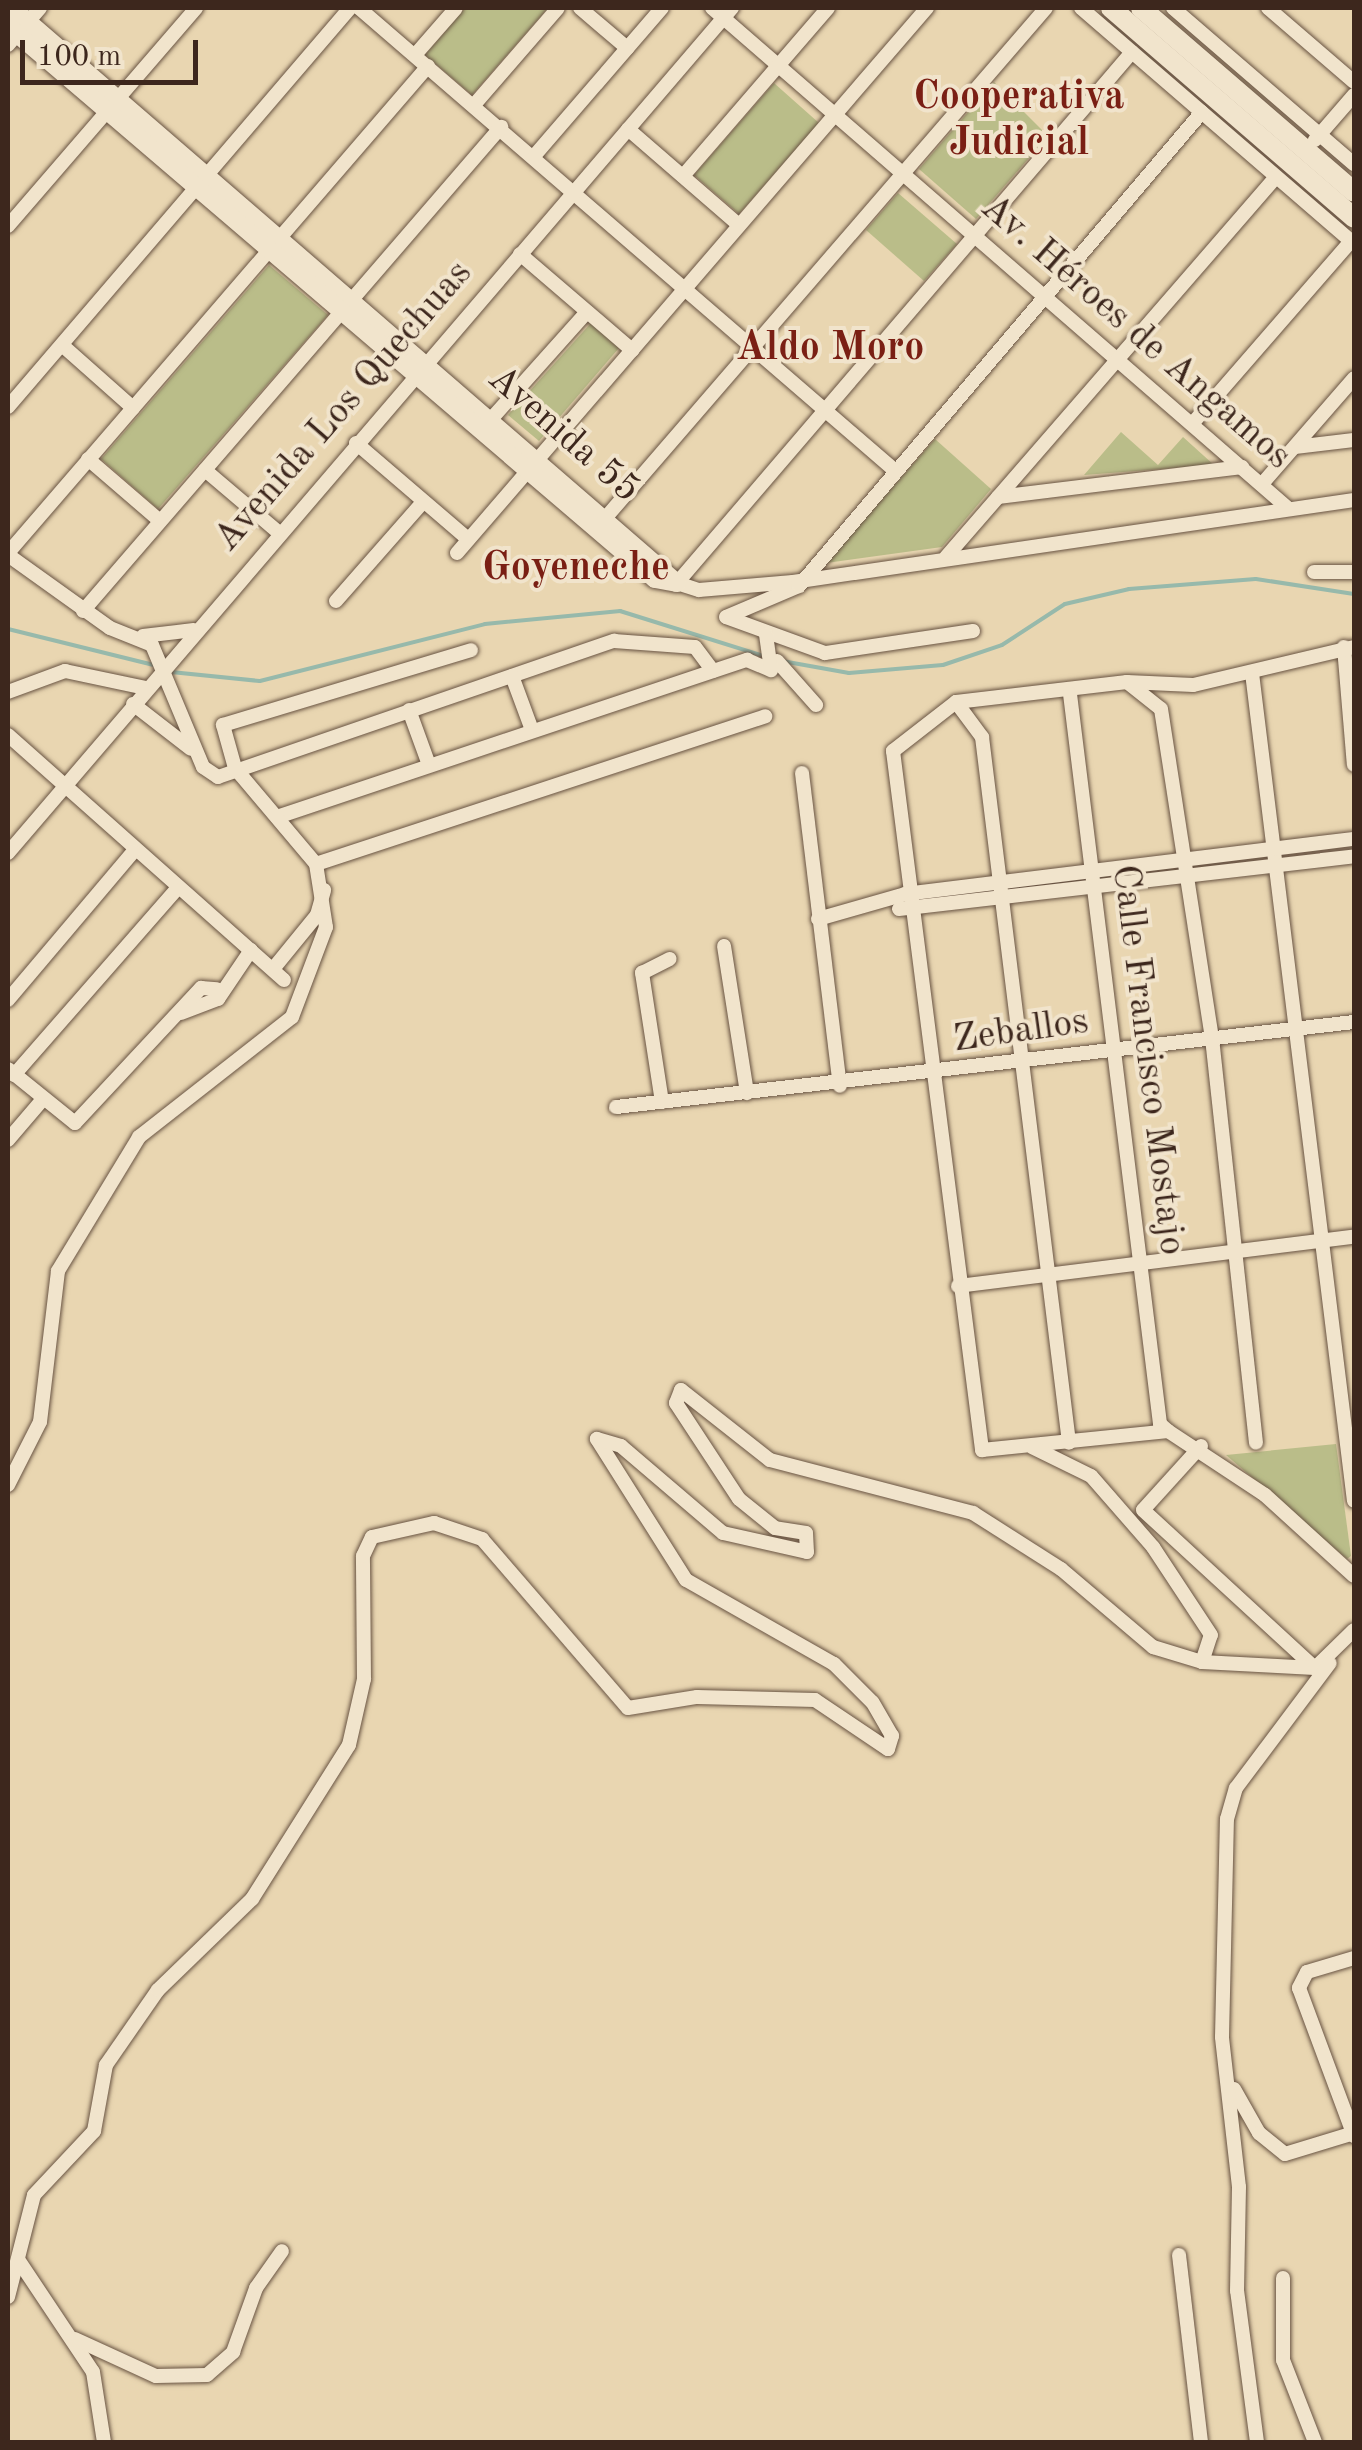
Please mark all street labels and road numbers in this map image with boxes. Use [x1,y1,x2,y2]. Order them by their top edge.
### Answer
street label: Av. Héroes de Angamos [970,186,1300,480]
street label: Avenida Los Quechuas [205,252,483,562]
street label: Avenida 55 [478,357,648,513]
street label: Calle Francisco Mostajo [1100,862,1194,1258]
street label: Zeballos [950,1000,1092,1064]

